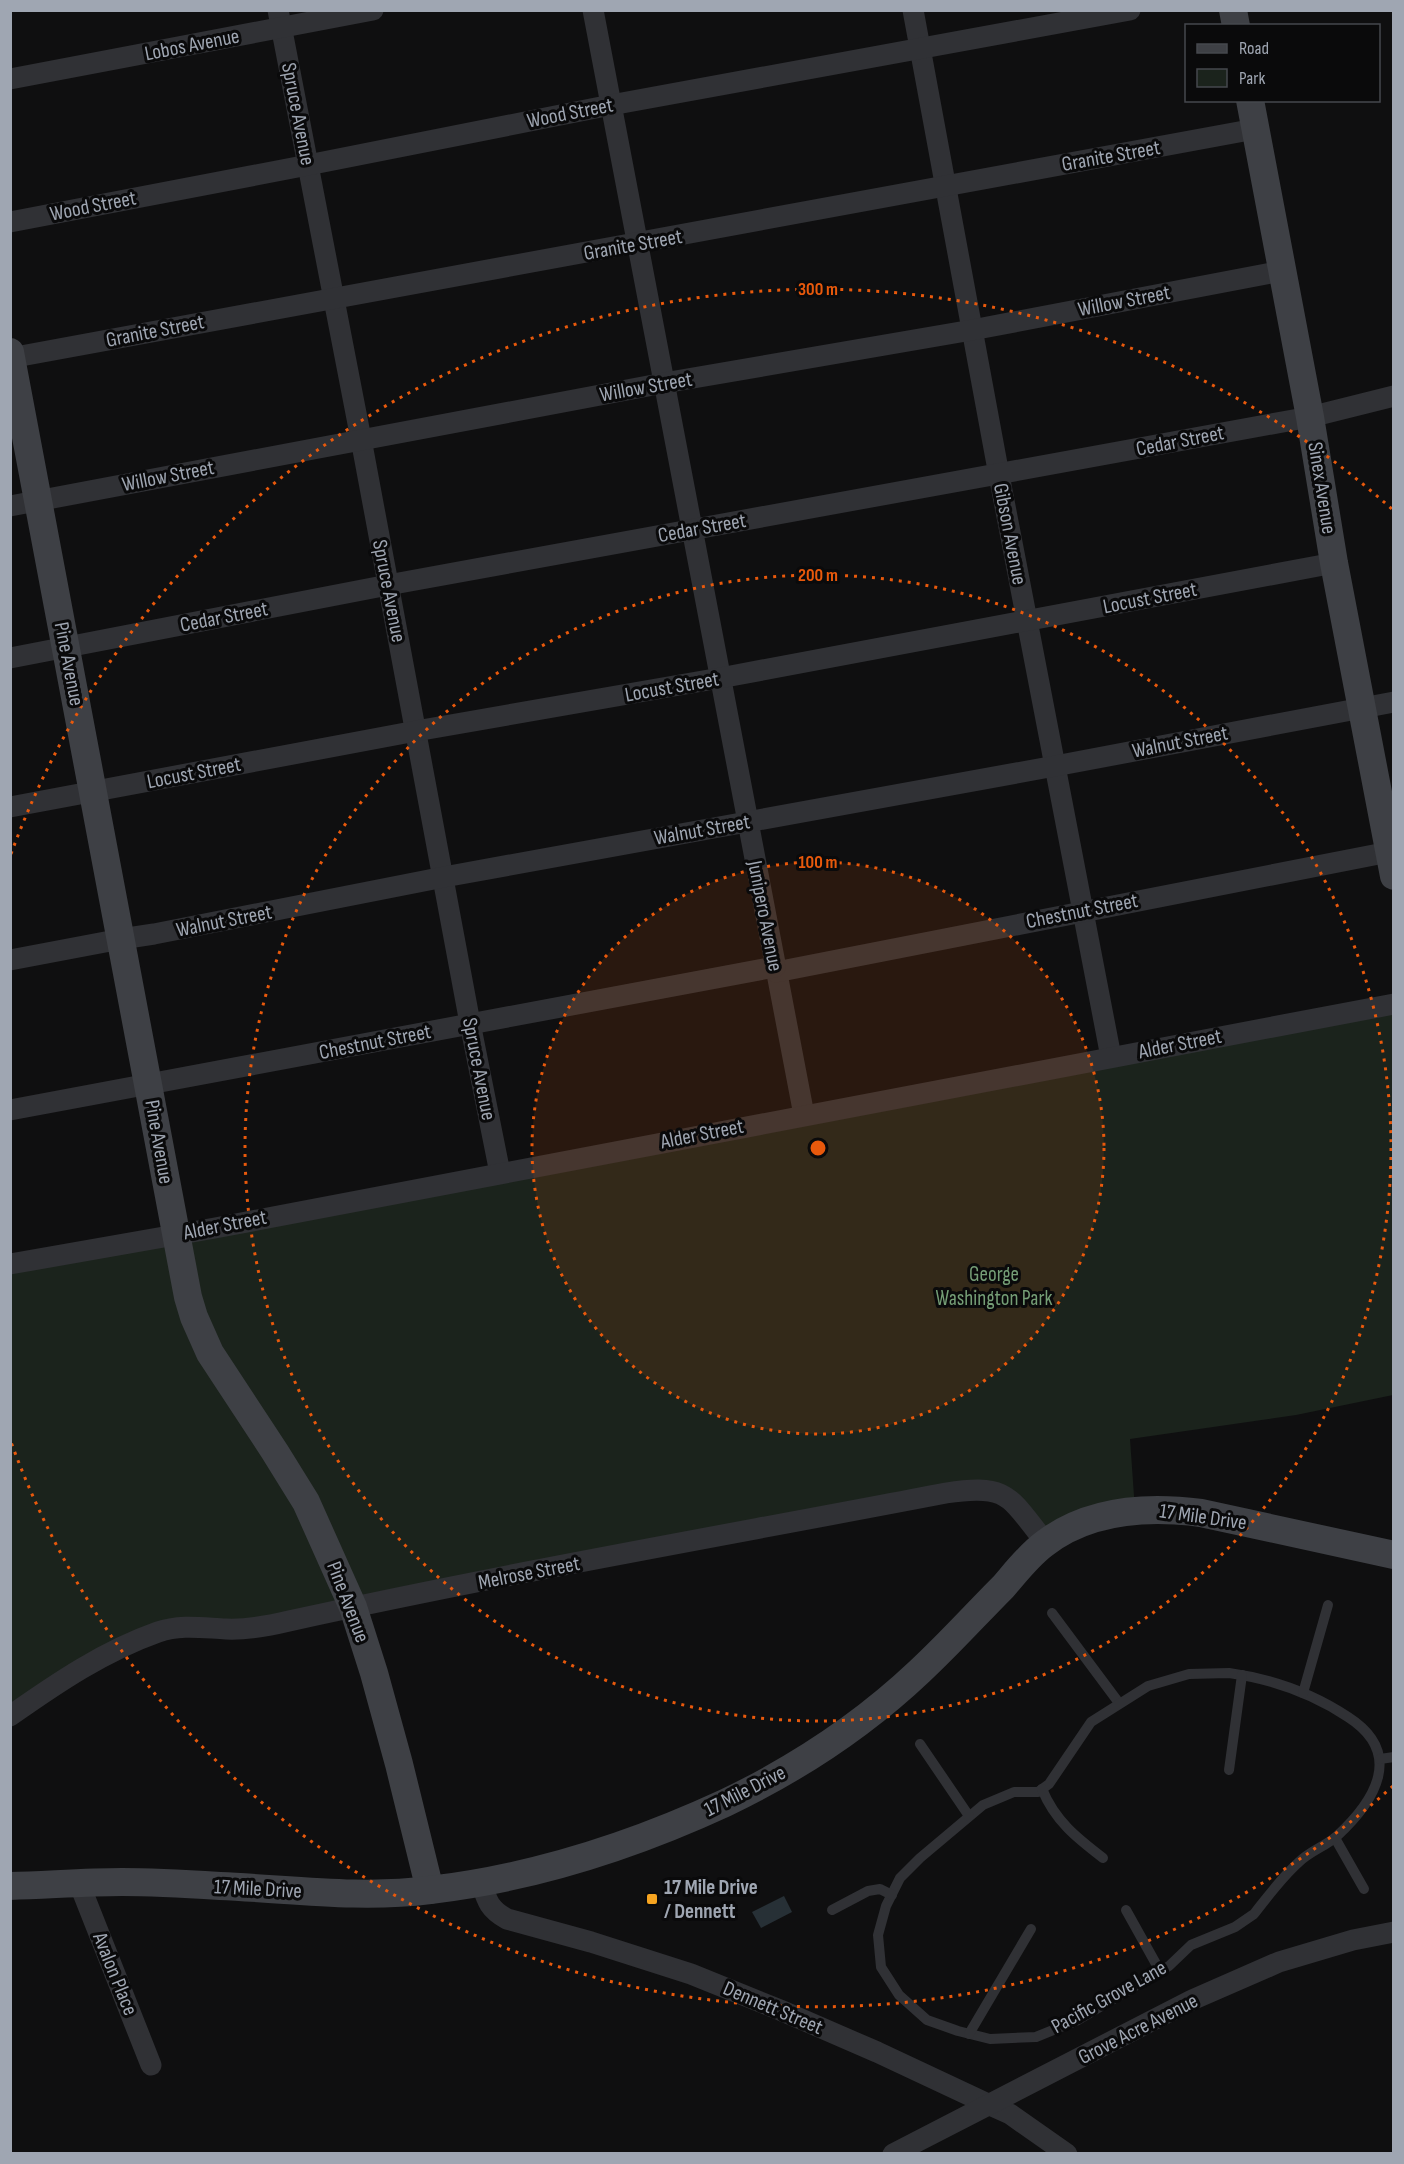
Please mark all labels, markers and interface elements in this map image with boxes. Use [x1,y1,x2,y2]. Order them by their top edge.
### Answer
street label: Lobos Avenue [143,24,241,66]
legend [1185,24,1380,102]
text: Road [1239,38,1269,59]
street label: Spruce Avenue [276,61,320,167]
text: Park [1239,68,1265,89]
street label: Wood Street [525,92,615,134]
street label: Granite Street [1060,135,1162,177]
street label: Wood Street [48,185,138,227]
street label: Granite Street [582,224,684,266]
text: 300 m [798,279,838,300]
street label: Willow Street [1076,280,1172,322]
street label: Granite Street [104,309,206,353]
street label: Willow Street [598,367,694,407]
street label: Cedar Street [1134,420,1226,462]
street label: Sinex Avenue [1302,440,1342,536]
street label: Willow Street [120,455,216,497]
street label: Gibson Avenue [988,481,1032,587]
street label: Cedar Street [656,508,748,548]
street label: Spruce Avenue [367,538,411,644]
text: 200 m [798,565,838,586]
street label: Locust Street [1101,577,1199,619]
street label: Cedar Street [178,596,270,638]
street label: Pine Avenue [49,620,89,708]
street label: Locust Street [623,666,721,708]
street label: Walnut Street [1130,720,1230,764]
street label: Locust Street [145,752,243,794]
street label: Walnut Street [652,809,752,851]
text: 100 m [799,852,838,873]
street label: Junipero Avenue [742,858,788,973]
street label: Chestnut Street [1024,888,1140,934]
street label: Walnut Street [174,899,274,943]
street label: Spruce Avenue [457,1016,501,1122]
street label: Chestnut Street [317,1019,433,1065]
street label: Alder Street [1135,1024,1224,1064]
street label: Pine Avenue [139,1098,179,1186]
street label: Alder Street [657,1114,746,1154]
centre of rings [808,1138,828,1158]
street label: Alder Street [180,1205,269,1245]
park label: George Washington Park [936,1262,1052,1311]
street label: 17 Mile Drive [1158,1499,1248,1535]
street label: Melrose Street [476,1551,582,1595]
street label: Pine Avenue [321,1558,375,1646]
street label: 17 Mile Drive [700,1760,790,1822]
street label: 17 Mile Drive [214,1874,302,1904]
place label: 17 Mile Drive / Dennett [664,1875,758,1924]
marker: 17 Mile Drive / Dennett [645,1892,659,1906]
street label: Avalon Place [87,1928,143,2019]
street label: Pacific Grove Lane [1047,1955,1171,2039]
street label: Dennett Street [720,1976,826,2040]
street label: Grove Acre Avenue [1074,1988,1202,2070]

